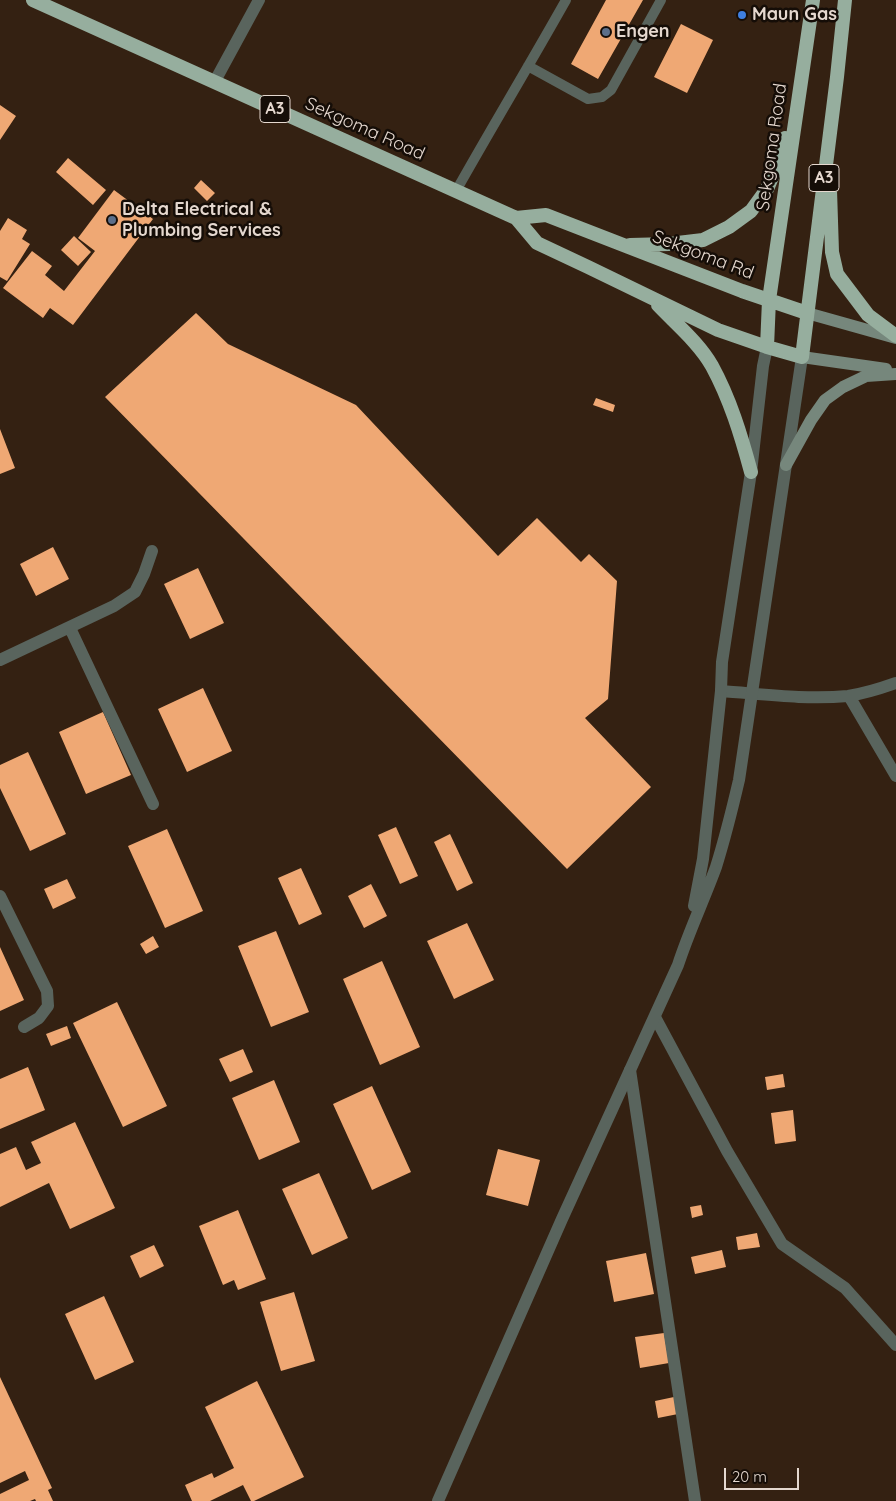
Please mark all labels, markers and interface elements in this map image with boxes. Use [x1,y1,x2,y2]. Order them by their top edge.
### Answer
place label: Maun Gas [752,4,837,26]
marker: Maun Gas [736,9,748,21]
place label: Engen [616,21,669,43]
marker: Engen [600,26,612,38]
street label: Sekgoma Road [752,82,792,212]
street label: Sekgoma Road [302,93,428,165]
road number: A3 [260,96,290,122]
road number: A3 [809,164,839,192]
place label: Delta Electrical & Plumbing Services [122,199,281,242]
marker: Delta Electrical & Plumbing Services [106,214,118,226]
street label: Sekgoma Rd [649,226,757,284]
scale bar [726,1458,801,1490]
text: 20 m [732,1467,767,1486]

